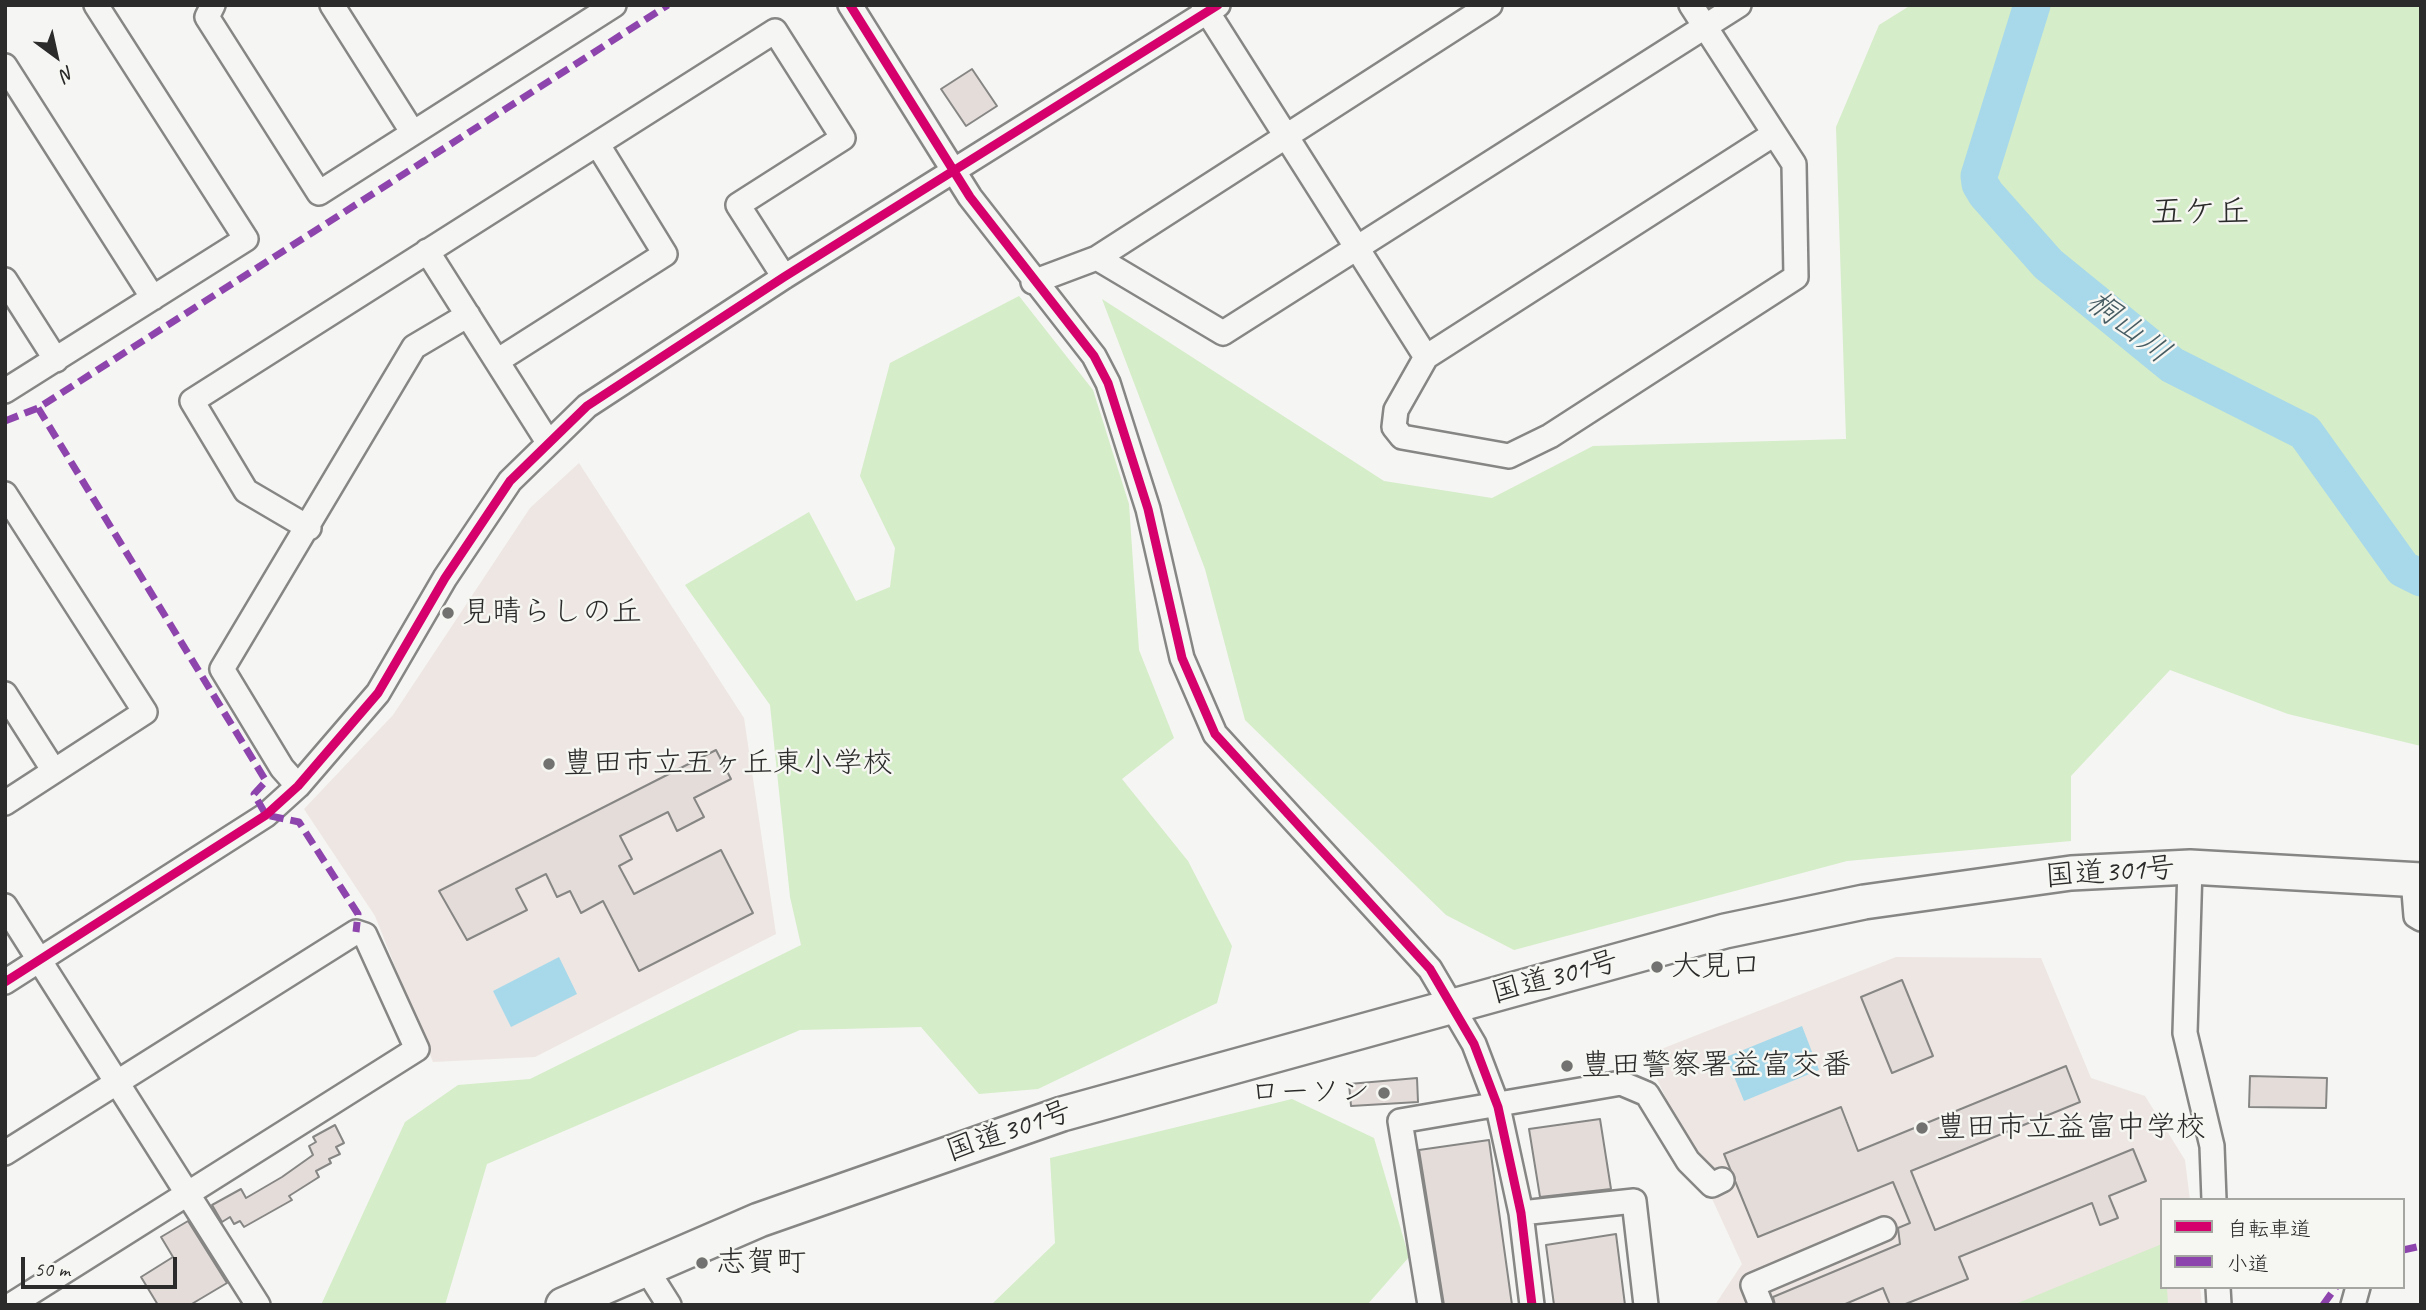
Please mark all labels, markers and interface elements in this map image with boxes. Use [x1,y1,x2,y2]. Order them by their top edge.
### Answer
north arrow [21,21,91,91]
text: N [56,60,79,87]
district label: 五ケ丘 [2151,193,2249,233]
water label: 桐山川 [2078,283,2178,373]
place label: 見晴らしの丘 [462,595,642,631]
marker: 見晴らしの丘 [440,605,456,621]
place label: 豊田市立五ヶ丘東小学校 [563,746,893,782]
marker: 豊田市立五ヶ丘東小学校 [541,756,557,772]
street label: 国道301号 [2044,850,2176,896]
street label: 国道301号 [1487,944,1623,1012]
place label: 大見口 [1671,949,1761,985]
marker: 大見口 [1649,959,1665,975]
place label: 豊田警察署益富交番 [1581,1048,1851,1084]
marker: 豊田警察署益富交番 [1559,1058,1575,1074]
place label: ローソン [1250,1075,1370,1111]
marker: ローソン [1376,1085,1392,1101]
street label: 国道301号 [941,1094,1077,1170]
place label: 豊田市立益富中学校 [1936,1110,2206,1146]
marker: 豊田市立益富中学校 [1914,1120,1930,1136]
legend [2160,1198,2405,1289]
text: 自転車道 [2227,1216,2311,1242]
scale bar [24,1244,180,1288]
place label: 志賀町 [716,1245,806,1281]
text: 小道 [2227,1251,2269,1277]
marker: 志賀町 [694,1255,710,1271]
text: 50 m [34,1256,70,1282]

